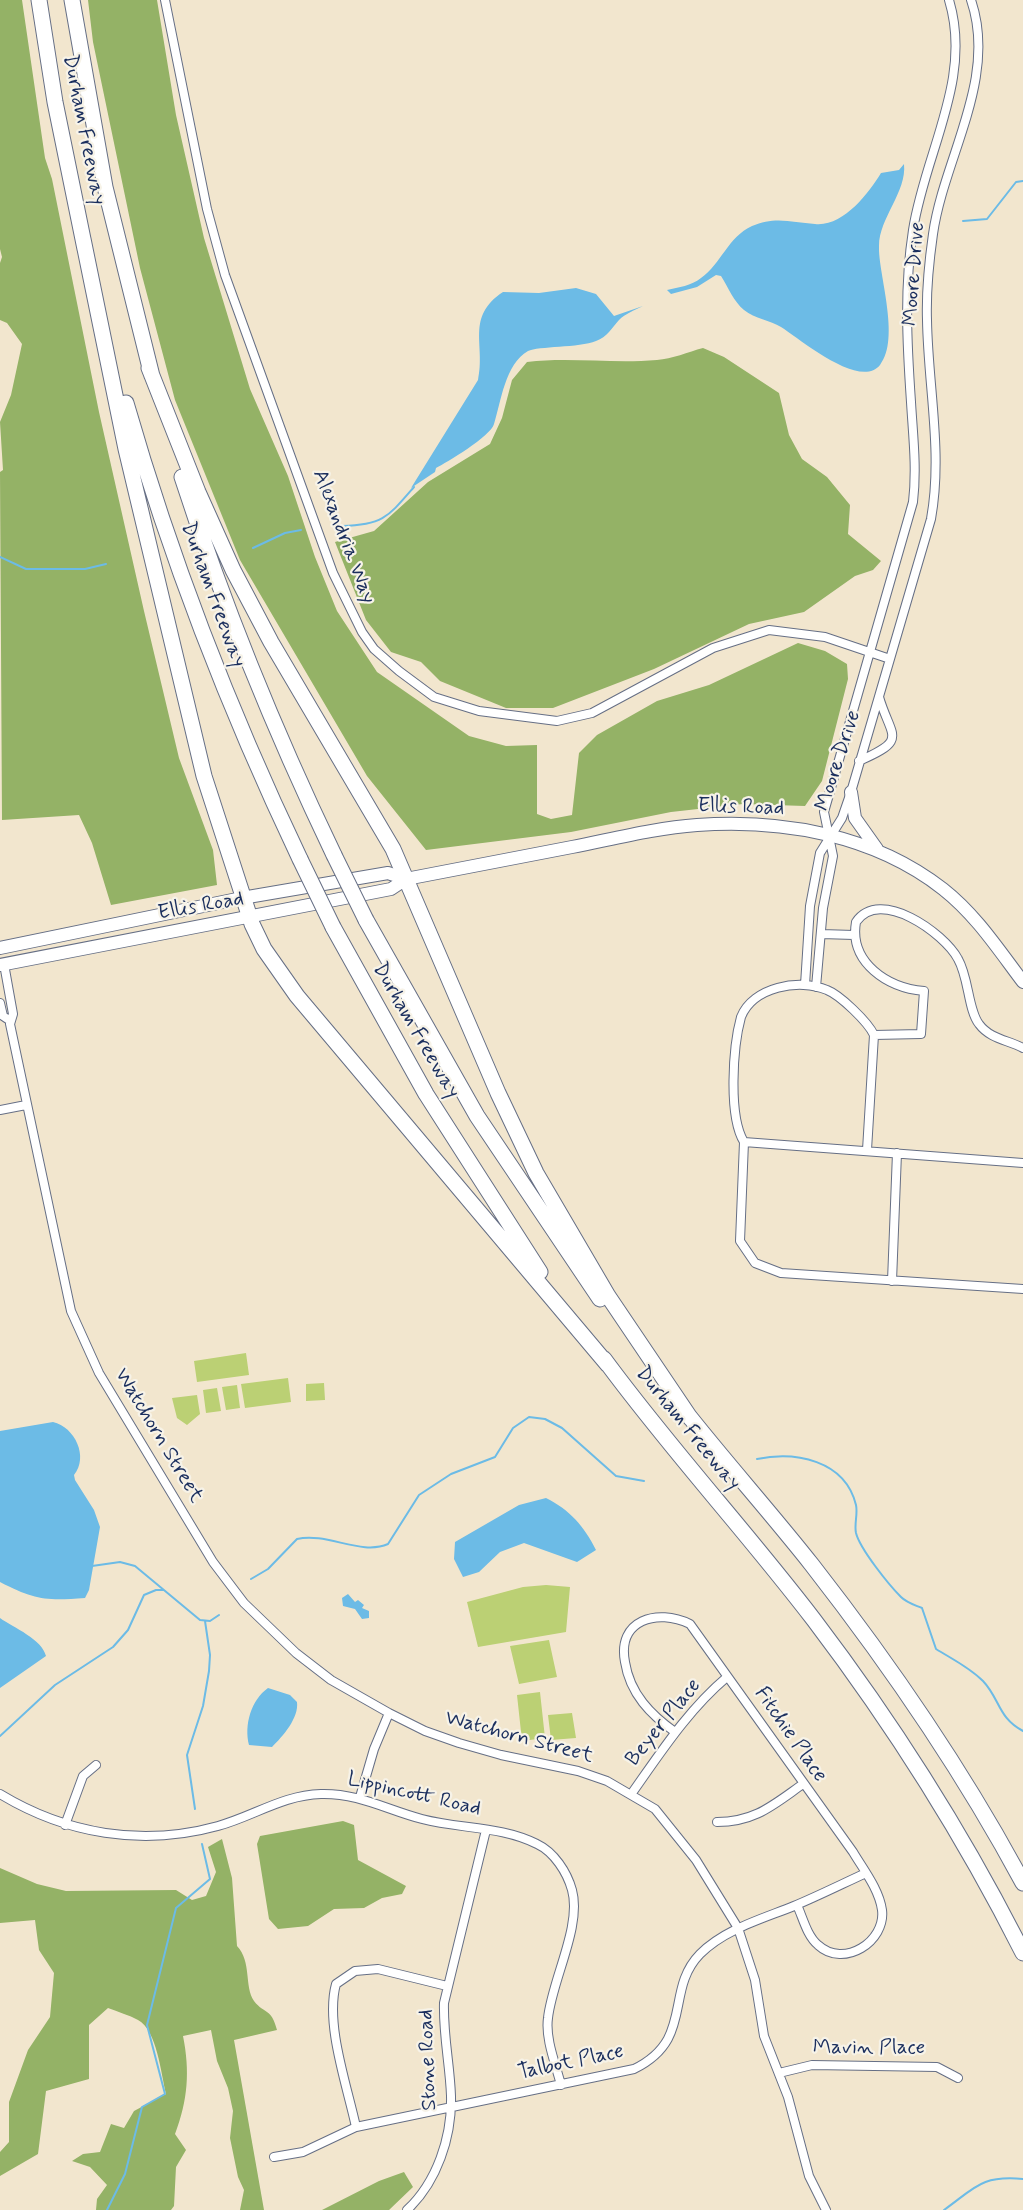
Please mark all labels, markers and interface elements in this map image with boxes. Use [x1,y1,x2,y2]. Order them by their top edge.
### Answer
street label: Durham Freeway [56,53,110,207]
street label: Moore Drive [899,221,931,327]
street label: Alexandria Way [306,466,380,608]
street label: Durham Freeway [174,519,250,671]
street label: Moore Drive [811,707,867,815]
street label: Ellis Road [697,794,785,822]
street label: Ellis Road [156,887,246,927]
street label: Durham Freeway [366,959,464,1103]
street label: Durham Freeway [629,1362,745,1496]
street label: Watchorn Street [108,1364,208,1508]
street label: Beyer Place [621,1674,707,1772]
street label: Fitchie Place [748,1683,832,1787]
street label: Watchorn Street [442,1706,596,1770]
street label: Lippincott Road [345,1767,483,1823]
street label: Stone Road [415,2009,443,2111]
street label: Mavin Place [813,2036,925,2062]
street label: Talbot Place [516,2039,626,2087]

